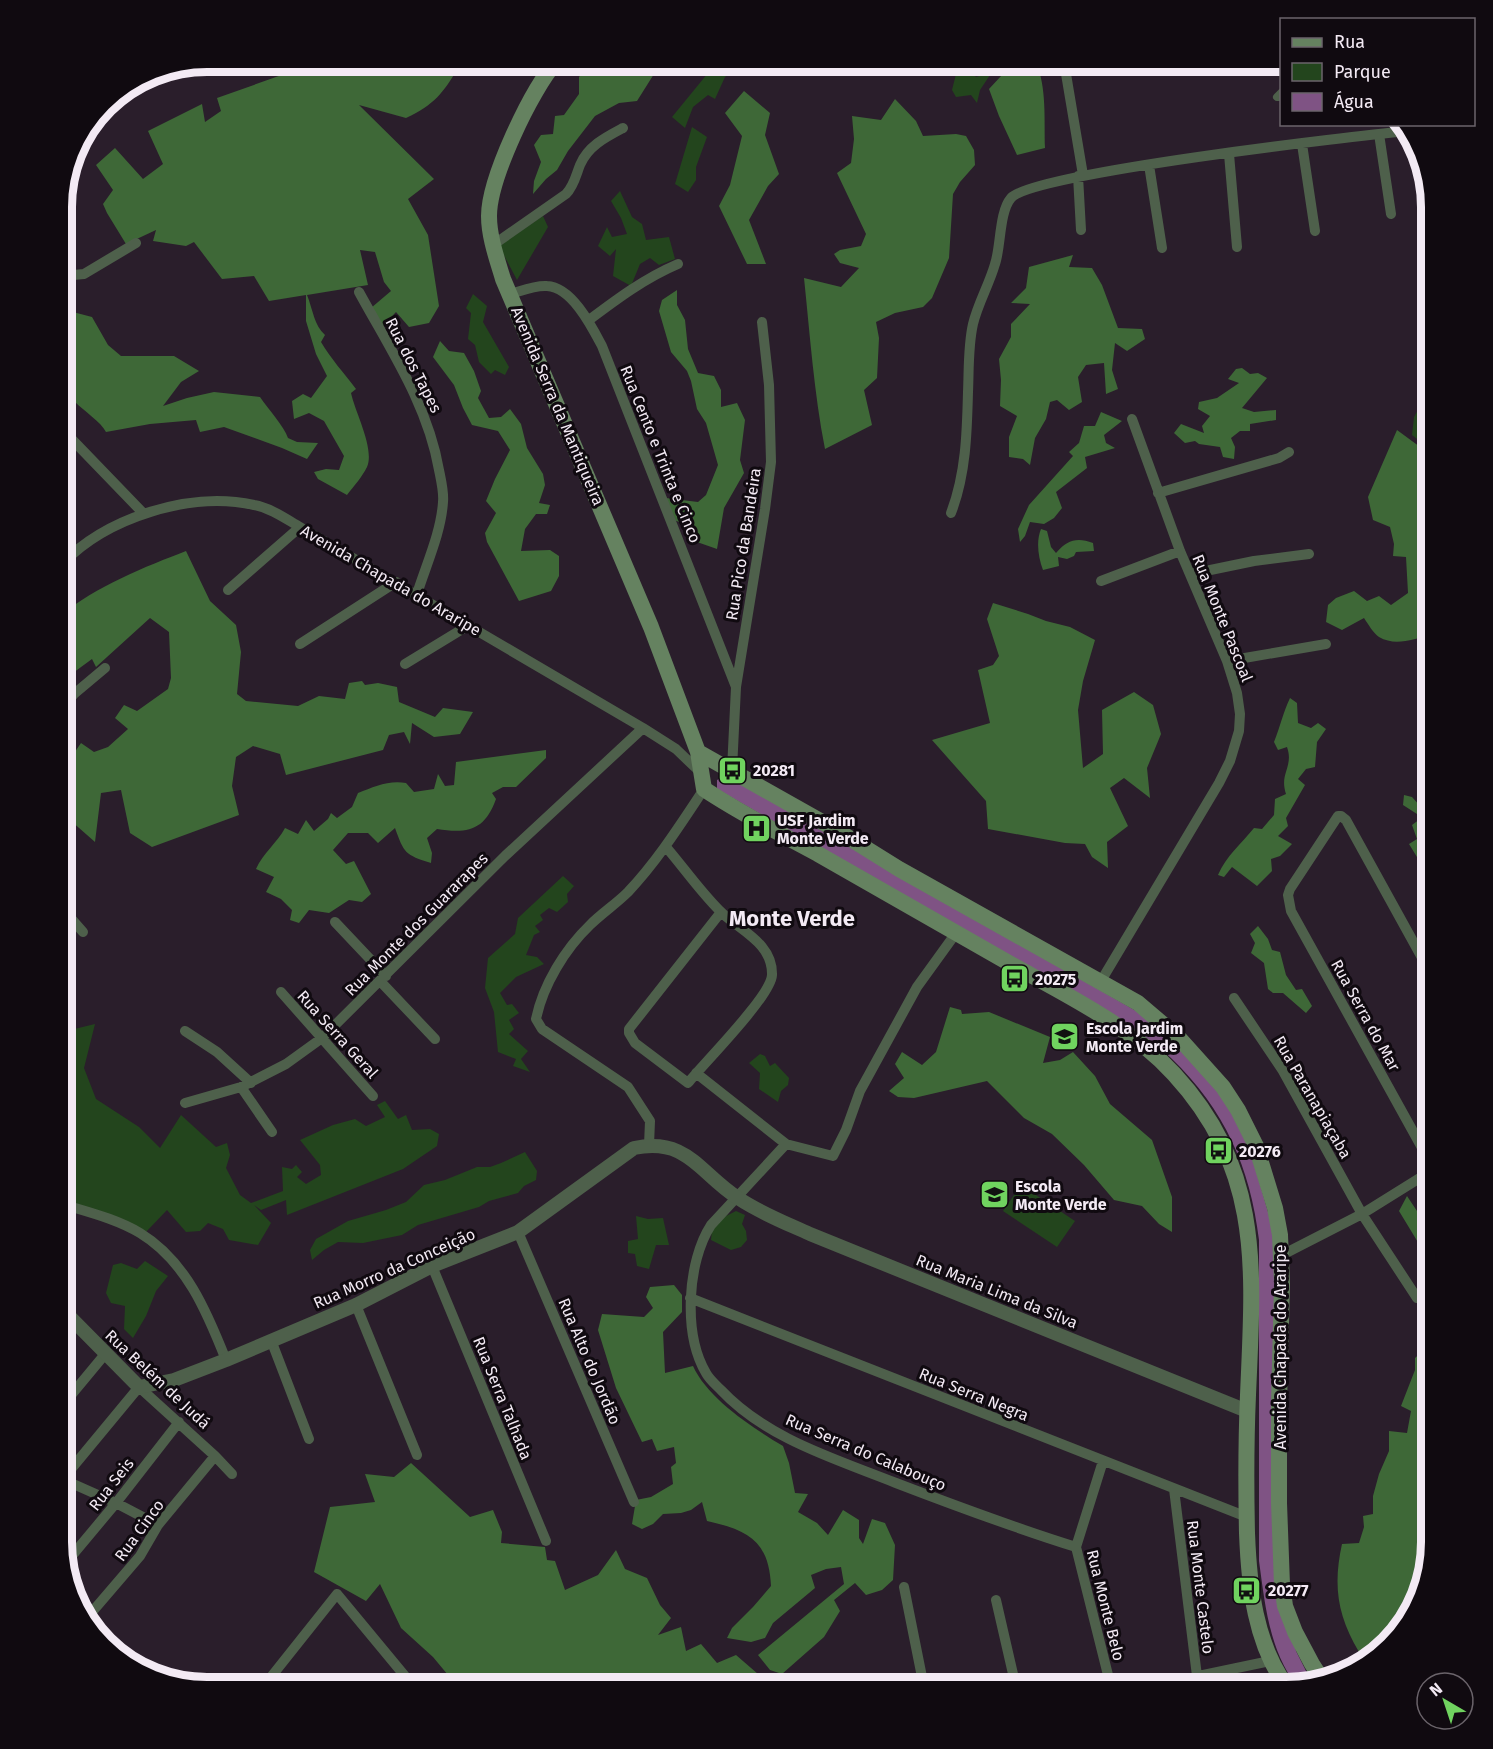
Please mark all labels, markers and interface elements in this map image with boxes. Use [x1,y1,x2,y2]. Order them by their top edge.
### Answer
legend [1280,18,1475,126]
text: Rua [1334,31,1365,53]
text: Parque [1334,61,1391,83]
text: Água [1334,90,1374,113]
street label: Avenida Serra da Mantiqueira [507,304,608,508]
street label: Rua dos Tapes [381,314,446,416]
street label: Rua Cento e Trinta e Cinco [616,363,705,546]
street label: Rua Pico da Bandeira [722,466,765,622]
street label: Avenida Chapada do Araripe [297,521,484,640]
street label: Rua Monte Pascoal [1188,552,1257,685]
bus stop icon: 20281 [716,754,748,786]
place label: 20281 [753,761,795,780]
place label: USF Jardim Monte Verde [777,811,869,848]
hospital icon: USF Jardim Monte Verde [740,813,772,845]
street label: Rua Monte dos Guararapes [341,849,492,1000]
district label: Monte Verde [729,905,855,932]
street label: Rua Serra do Mar [1327,956,1404,1075]
bus stop icon: 20275 [998,963,1030,995]
place label: 20275 [1035,970,1077,989]
street label: Rua Serra Geral [293,986,382,1082]
place label: Escola Jardim Monte Verde [1086,1019,1183,1056]
school or university icon: Escola Jardim Monte Verde [1049,1021,1081,1053]
street label: Rua Paranapiaçaba [1269,1033,1355,1162]
bus stop icon: 20276 [1202,1135,1234,1167]
place label: 20276 [1239,1142,1281,1161]
place label: Escola Monte Verde [1015,1177,1107,1214]
school or university icon: Escola Monte Verde [978,1179,1010,1211]
street label: Rua Morro da Conceição [310,1224,478,1314]
street label: Avenida Chapada do Araripe [1271,1244,1290,1450]
street label: Rua Maria Lima da Silva [913,1250,1080,1333]
street label: Rua Alto do Jordão [554,1295,625,1427]
street label: Rua Belém de Judá [101,1326,214,1433]
street label: Rua Serra Talhada [469,1334,536,1463]
street label: Rua Serra Negra [916,1364,1031,1425]
street label: Rua Serra do Calabouço [782,1410,949,1496]
street label: Rua Seis [85,1454,138,1514]
street label: Rua Cinco [111,1496,168,1565]
street label: Rua Monte Castelo [1183,1519,1218,1655]
street label: Rua Monte Belo [1083,1548,1129,1663]
bus stop icon: 20277 [1231,1574,1263,1606]
place label: 20277 [1268,1581,1309,1600]
north arrow [1415,1671,1475,1731]
text: N [1426,1679,1446,1700]

